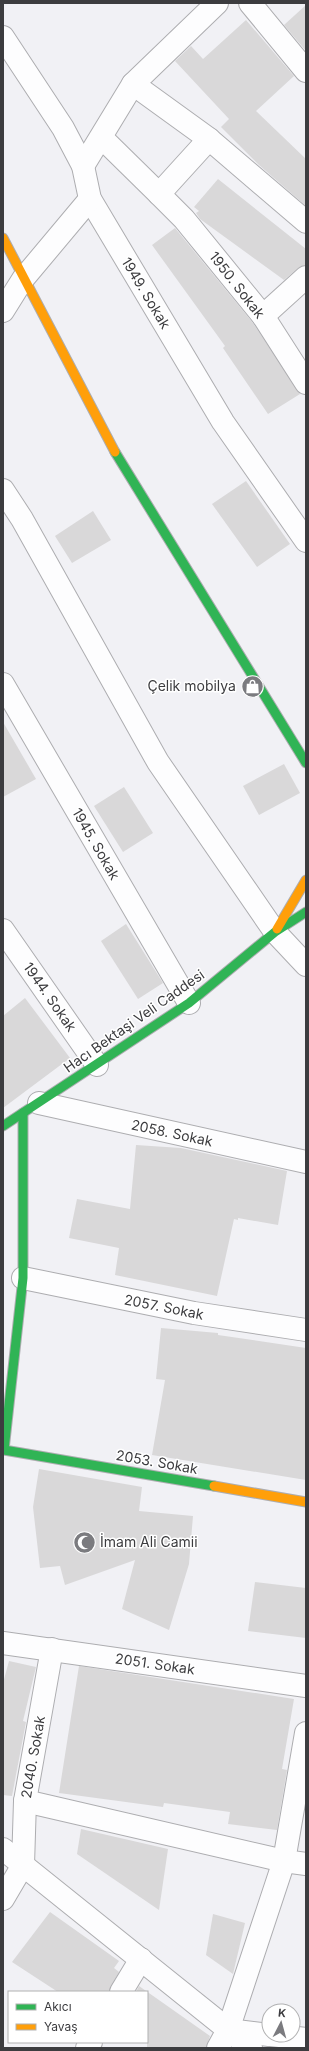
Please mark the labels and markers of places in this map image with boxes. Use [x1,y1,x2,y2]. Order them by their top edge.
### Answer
shop icon: Çelik mobilya [239,673,265,699]
place label: Çelik mobilya [147,677,236,694]
mosque icon: İmam Ali Camii [72,1529,98,1555]
place label: İmam Ali Camii [100,1533,198,1550]

